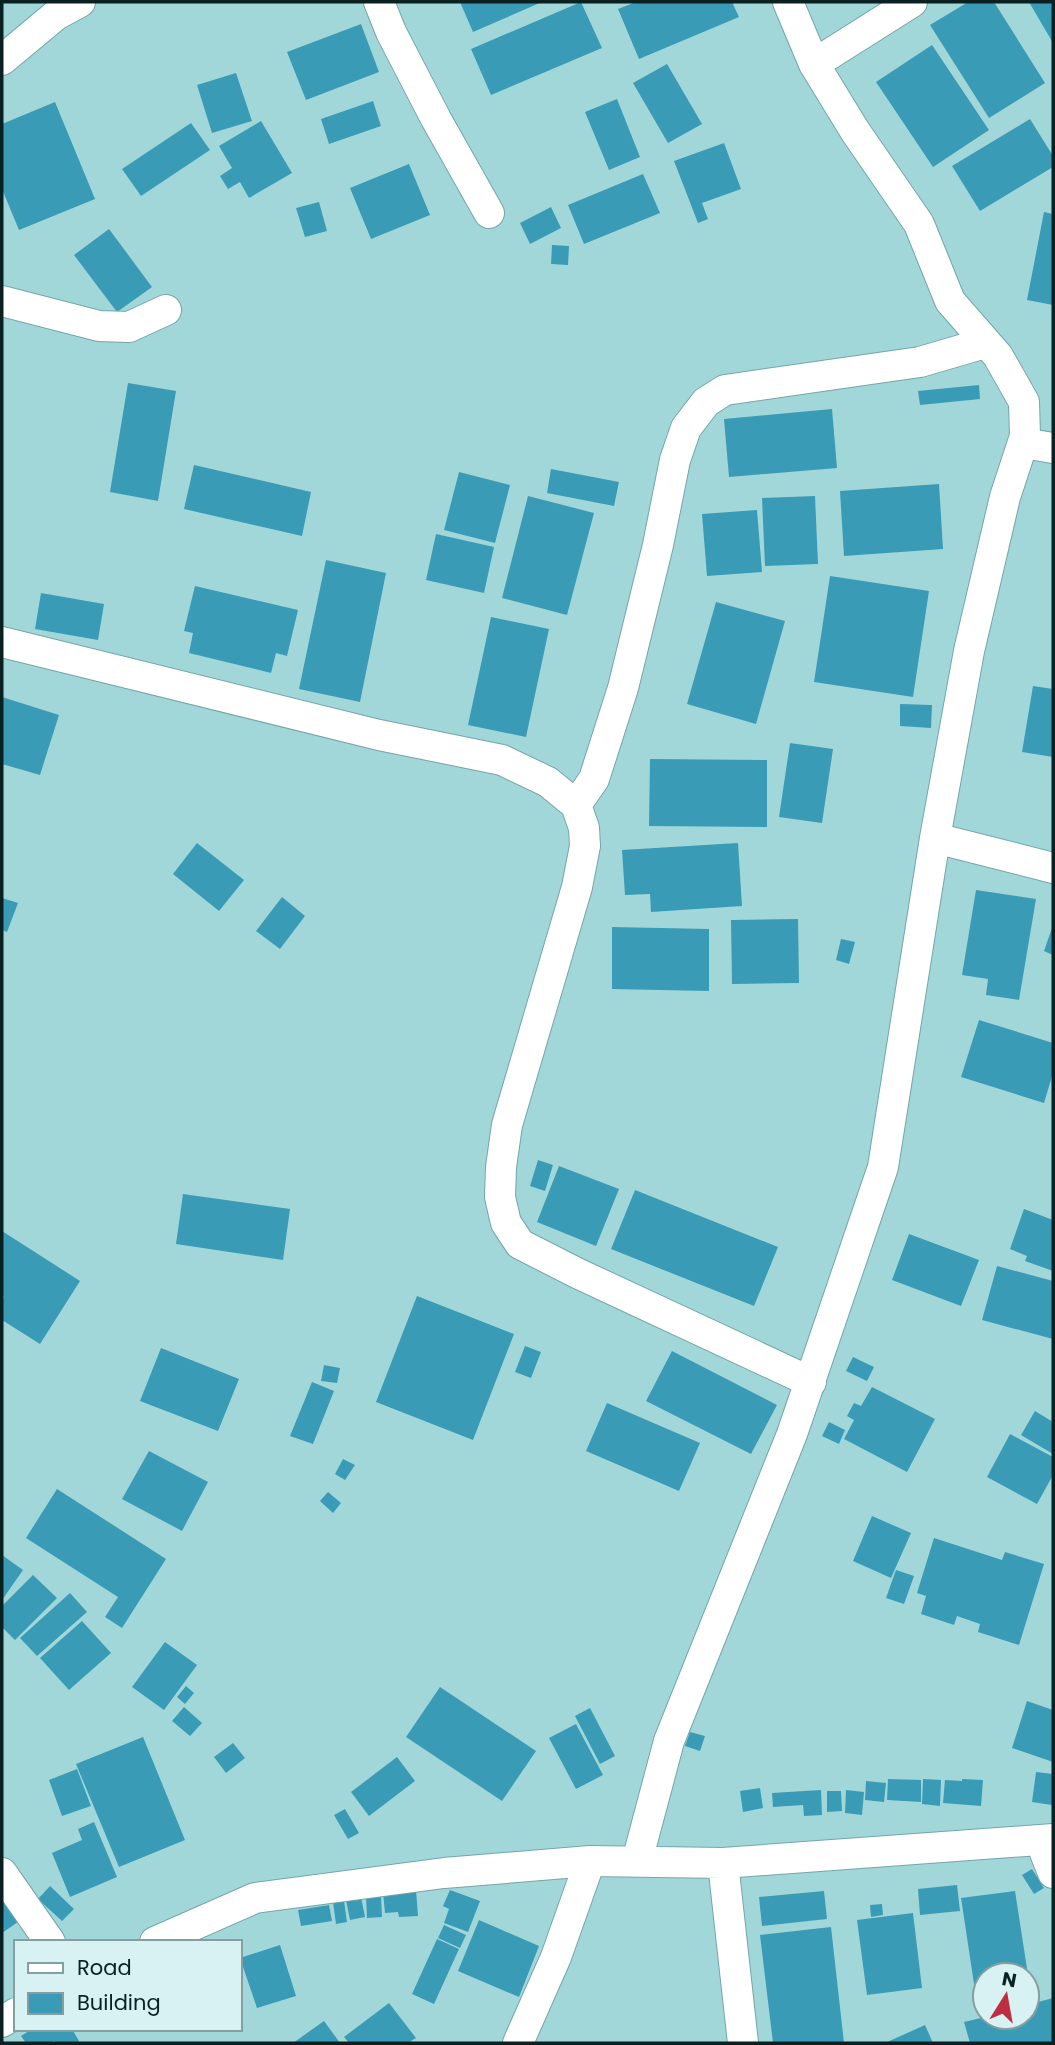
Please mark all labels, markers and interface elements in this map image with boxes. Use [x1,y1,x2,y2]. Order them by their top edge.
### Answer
legend [14,1940,242,2031]
text: Road [77,1953,132,1982]
north arrow [971,1961,1041,2031]
text: N [1000,1965,1019,1994]
text: Building [77,1988,161,2017]

